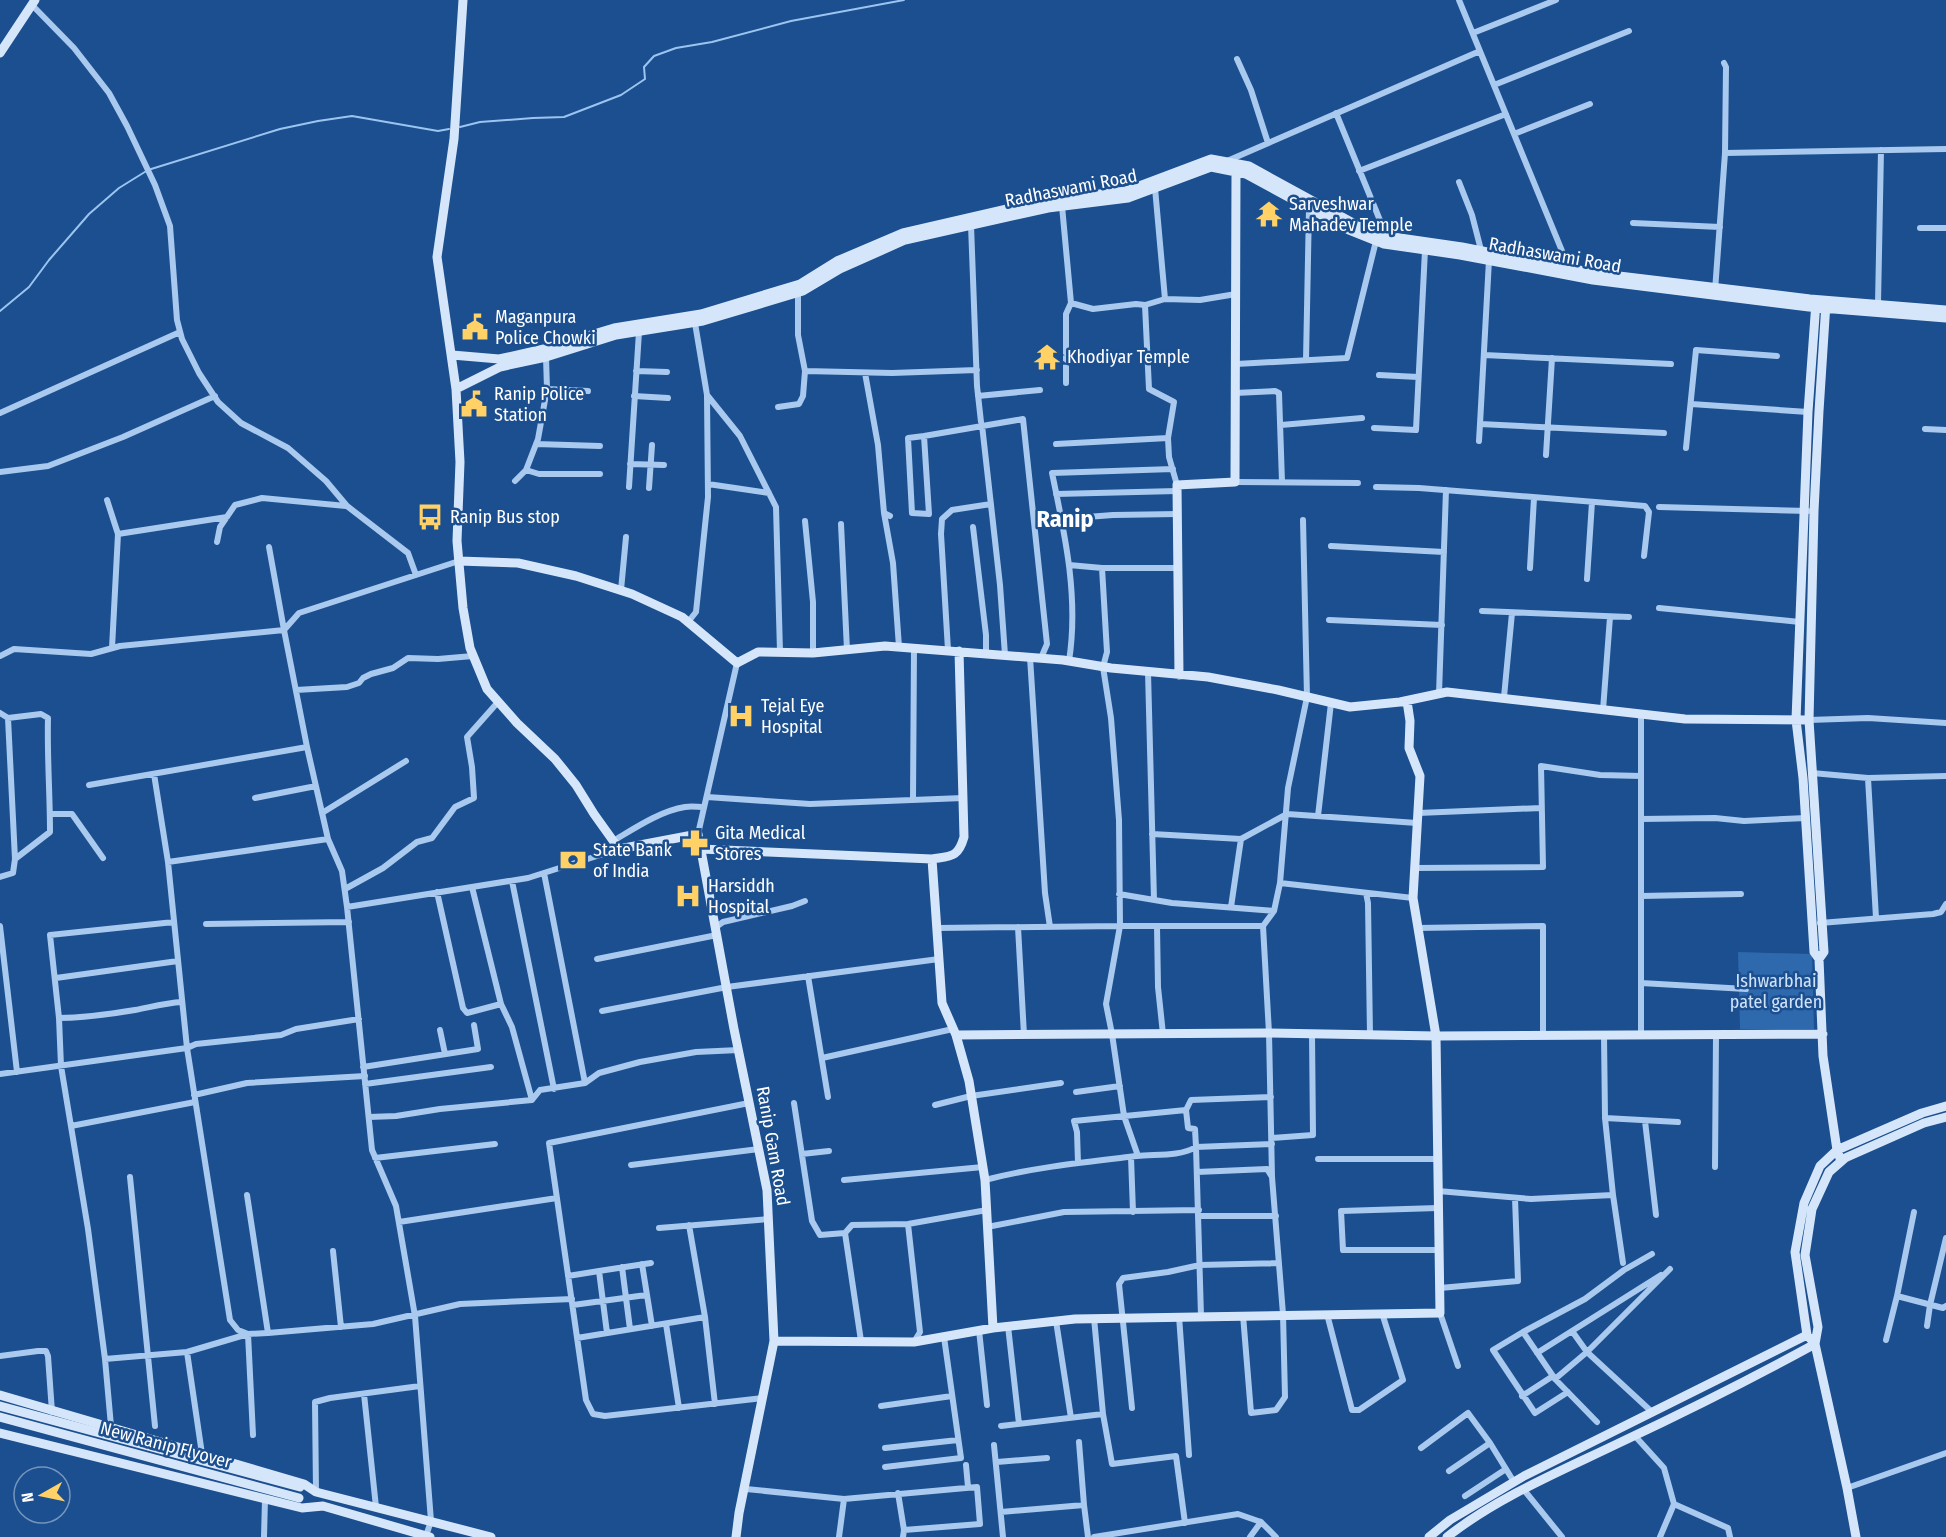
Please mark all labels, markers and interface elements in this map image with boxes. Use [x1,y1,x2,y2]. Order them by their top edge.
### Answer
street label: Radhaswami Road [1003,164,1139,212]
place label: Sarveshwar Mahadev Temple [1289,193,1413,236]
temple icon: Sarveshwar Mahadev Temple [1254,199,1284,229]
street label: Radhaswami Road [1487,233,1623,277]
place label: Maganpura Police Chowki [495,306,596,349]
public building icon: Maganpura Police Chowki [460,312,490,342]
temple icon: Khodiyar Temple [1032,342,1062,372]
place label: Khodiyar Temple [1067,346,1190,368]
place label: Ranip Police Station [494,383,584,426]
public building icon: Ranip Police Station [459,389,489,419]
bus stop icon: Ranip Bus stop [415,502,445,532]
district label: Ranip [1037,505,1094,533]
place label: Ranip Bus stop [450,506,560,528]
place label: Tejal Eye Hospital [761,695,824,738]
hospital icon: Tejal Eye Hospital [726,701,756,731]
place label: Gita Medical Stores [715,822,806,865]
pharmacy icon: Gita Medical Stores [680,828,710,858]
place label: State Bank of India [593,839,672,882]
bank icon: State Bank of India [558,845,588,875]
place label: Harsiddh Hospital [708,875,775,918]
hospital icon: Harsiddh Hospital [673,881,703,911]
park label: Ishwarbhai patel garden [1730,970,1822,1013]
street label: Ranip Gam Road [752,1085,794,1207]
street label: New Ranip Flyover [98,1417,235,1473]
north arrow [12,1465,72,1525]
text: N [18,1491,38,1503]

